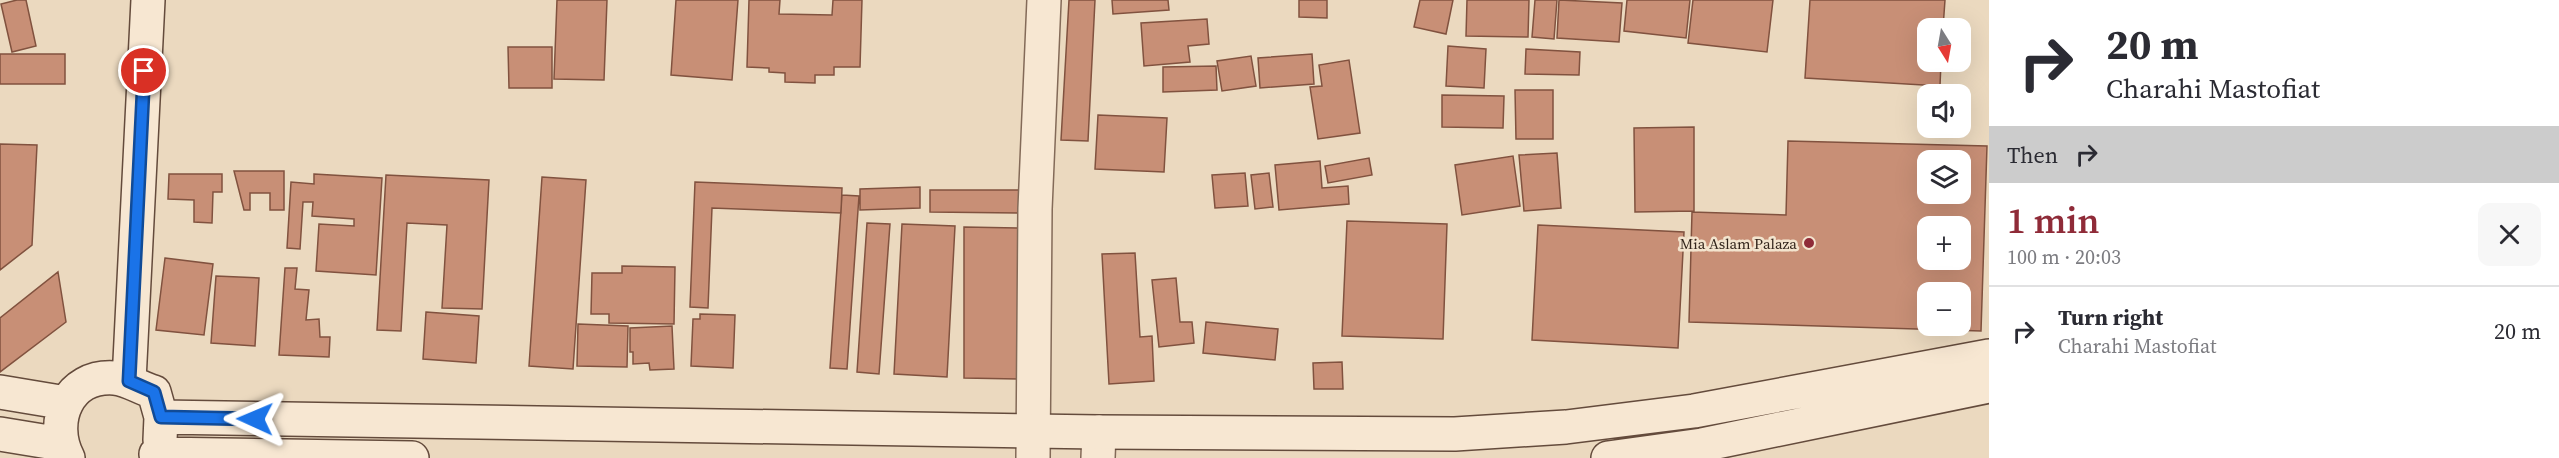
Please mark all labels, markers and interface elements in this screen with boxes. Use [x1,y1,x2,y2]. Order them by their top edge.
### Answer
text: 20 m [2106,15,2199,73]
north arrow [1917,18,1971,72]
map controls [1917,18,1971,336]
icon: right [2007,24,2085,102]
pin [118,45,169,96]
icon: arrive [127,54,160,87]
text: Charahi Mastofiat [2106,70,2320,107]
button: sound [1917,84,1971,138]
icon: right [2070,138,2103,171]
text: Then [2007,140,2058,170]
button: layers [1917,150,1971,204]
text: 1 min [2007,196,2099,245]
button: close [2478,203,2541,266]
button: + [1917,216,1971,270]
place label: Mia Aslam Palaza [1680,233,1797,254]
marker: Mia Aslam Palaza [1802,236,1816,250]
text: 100 m · 20:03 [2007,243,2121,271]
button: − [1917,282,1971,336]
text: Turn right [2058,302,2163,332]
icon: right [2007,315,2040,348]
text: 20 m [2494,316,2541,346]
text: Charahi Mastofiat [2058,332,2217,360]
position arrow [223,387,287,451]

